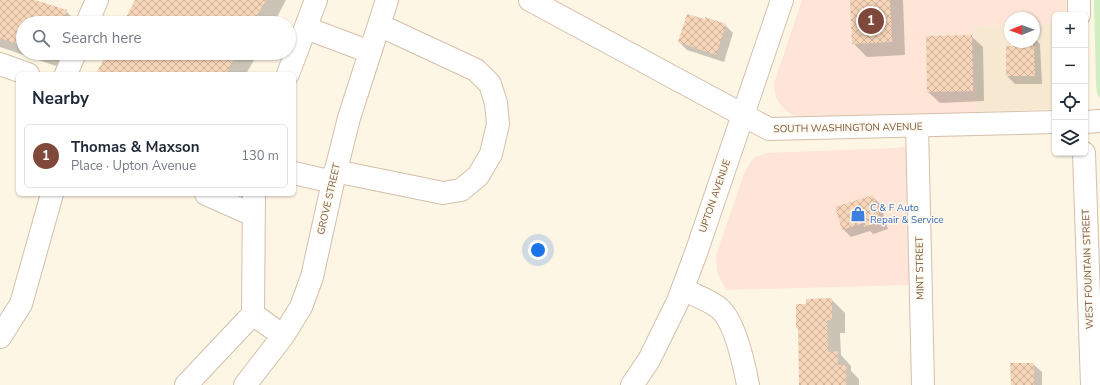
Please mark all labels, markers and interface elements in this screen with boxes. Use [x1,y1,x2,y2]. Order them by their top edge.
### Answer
pin: 1 [858,6,884,36]
north arrow [1004,12,1040,48]
map controls [1052,12,1088,156]
button: + [1052,12,1088,48]
search box [16,16,296,60]
icon: search [30,27,52,49]
text: Search here [62,28,142,48]
button: − [1052,48,1088,84]
button: locate [1052,84,1088,120]
text: Nearby [32,87,89,110]
street label: SOUTH WASHINGTON AVENUE [773,120,923,136]
button: layers [1052,120,1088,156]
text: Thomas & Maxson [71,137,199,157]
text: 1 [42,147,50,165]
text: 130 m [241,147,279,165]
text: Place · Upton Avenue [71,157,196,175]
street label: UPTON AVENUE [696,157,734,235]
street label: GROVE STREET [314,162,344,236]
place label: C & F Auto Repair & Service [870,201,944,227]
shop icon: C & F Auto Repair & Service [849,205,867,223]
street label: WEST FOUNTAIN STREET [1079,209,1097,329]
street label: MINT STREET [912,236,928,300]
your location [528,240,548,260]

